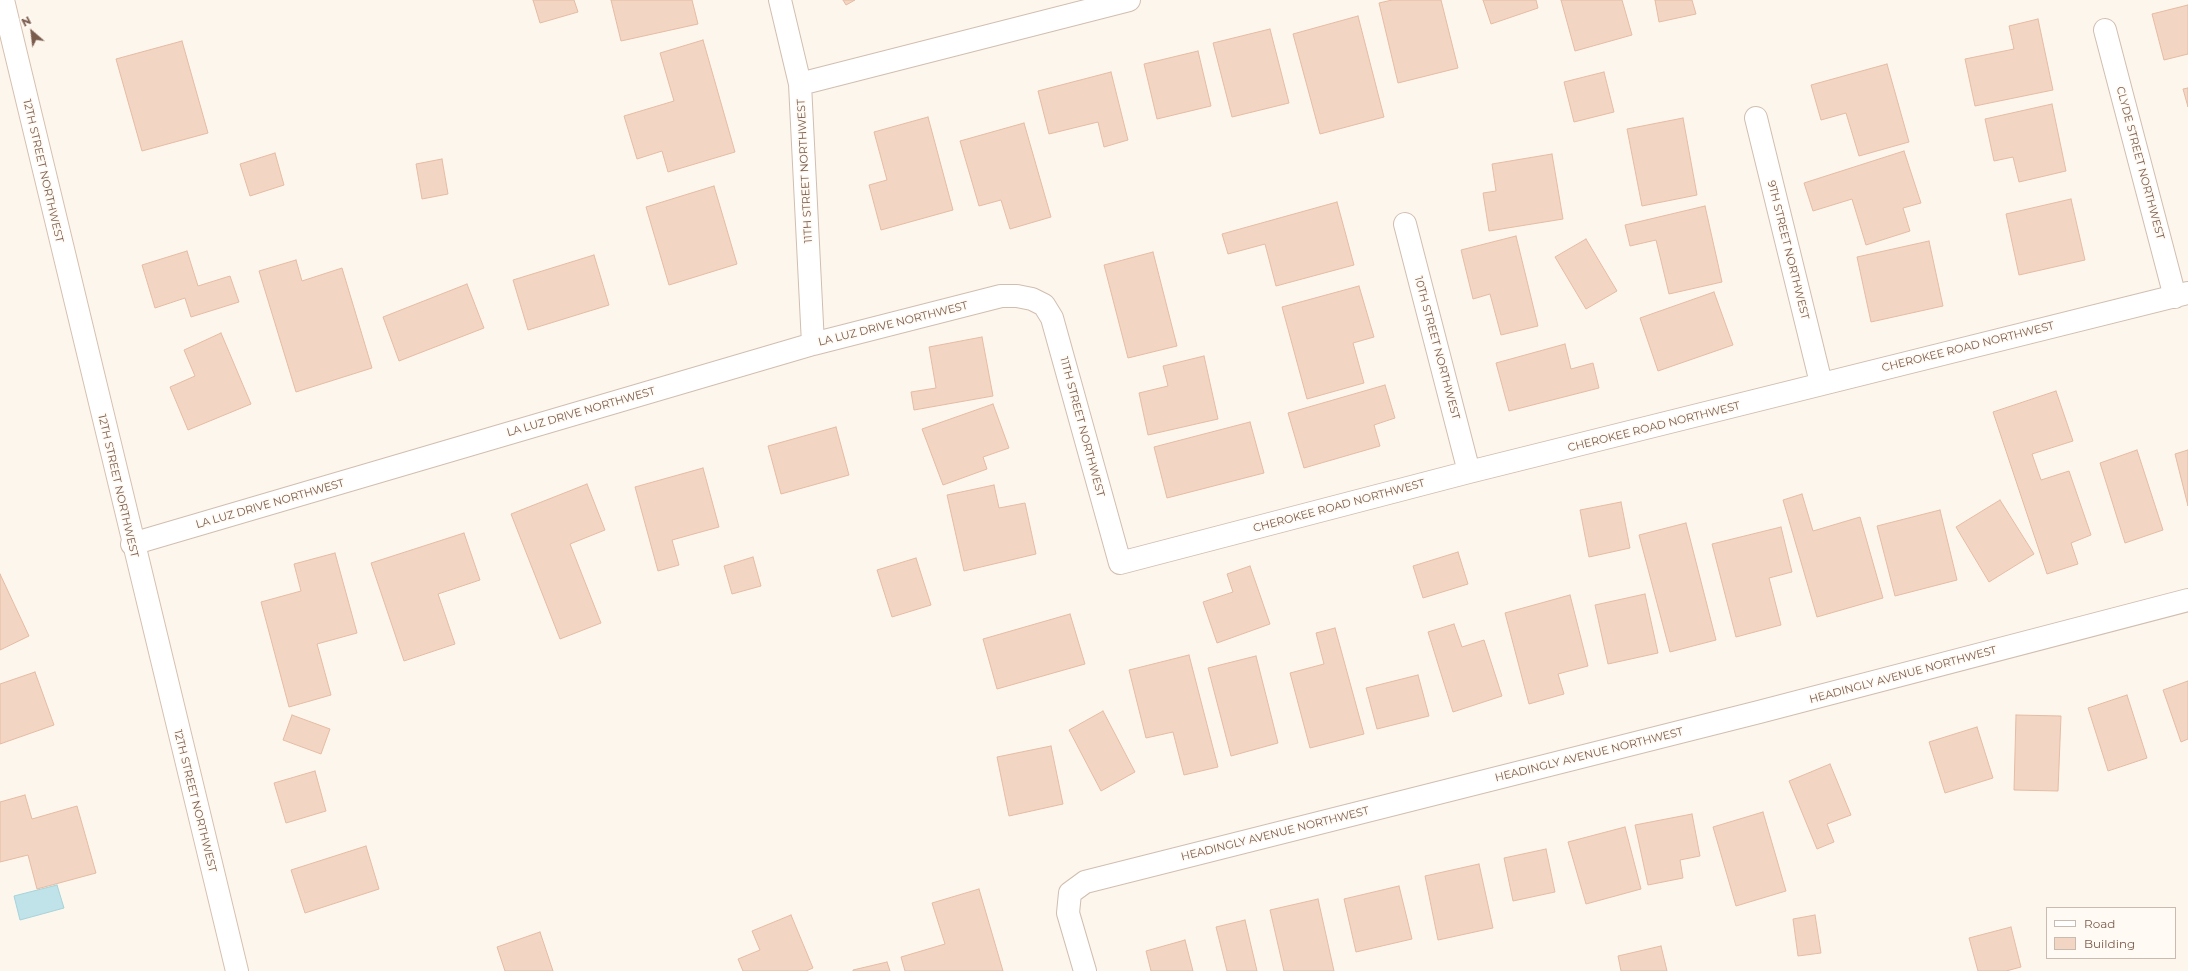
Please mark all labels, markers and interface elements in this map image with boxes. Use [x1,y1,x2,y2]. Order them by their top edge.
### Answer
north arrow [12,12,52,52]
text: N [19,13,34,30]
street label: CLYDE STREET NORTHWEST [2113,85,2167,241]
street label: 12TH STREET NORTHWEST [20,98,66,244]
street label: 11TH STREET NORTHWEST [795,99,815,243]
street label: 9TH STREET NORTHWEST [1764,179,1812,321]
street label: 10TH STREET NORTHWEST [1412,275,1462,421]
street label: LA LUZ DRIVE NORTHWEST [817,299,969,349]
street label: CHEROKEE ROAD NORTHWEST [1880,319,2056,375]
street label: 11TH STREET NORTHWEST [1057,356,1107,498]
street label: LA LUZ DRIVE NORTHWEST [505,384,657,440]
street label: CHEROKEE ROAD NORTHWEST [1566,399,1742,455]
street label: 12TH STREET NORTHWEST [95,413,141,559]
street label: LA LUZ DRIVE NORTHWEST [194,476,346,532]
street label: CHEROKEE ROAD NORTHWEST [1252,477,1426,535]
street label: HEADINGLY AVENUE NORTHWEST [1808,644,1998,706]
street label: HEADINGLY AVENUE NORTHWEST [1494,725,1684,785]
street label: 12TH STREET NORTHWEST [171,728,219,874]
street label: HEADINGLY AVENUE NORTHWEST [1180,804,1370,864]
legend [2046,907,2176,959]
text: Road [2084,916,2115,931]
text: Building [2084,936,2135,951]

